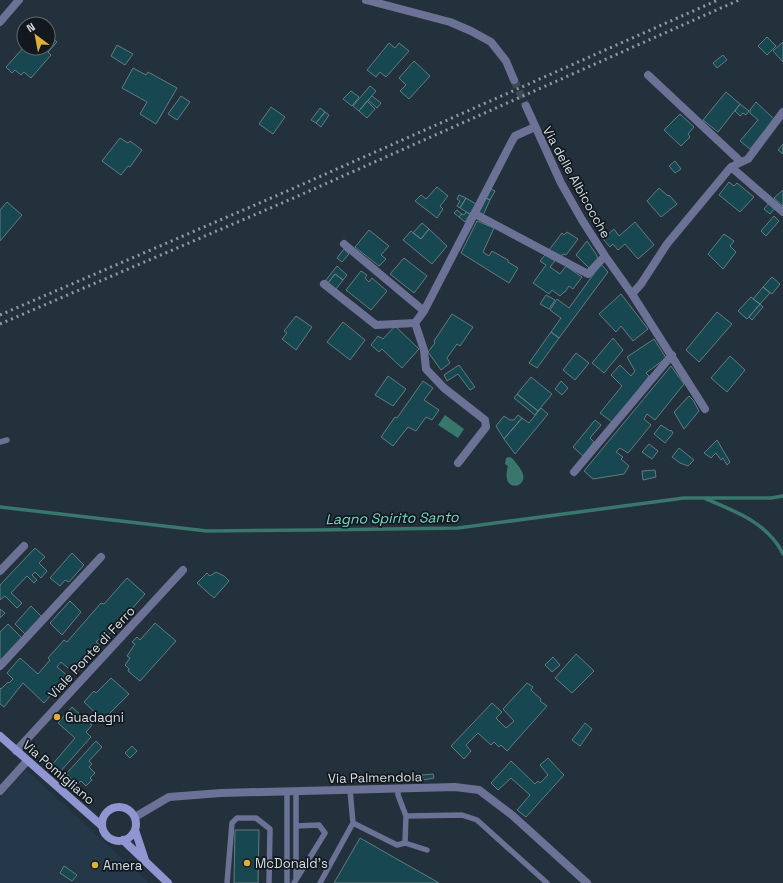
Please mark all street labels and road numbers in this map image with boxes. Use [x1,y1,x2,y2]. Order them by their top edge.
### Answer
street label: Via delle Albicocche [539,123,614,241]
street label: Viale Ponte di Ferro [44,603,139,702]
street label: Via Pomigliano [19,736,98,808]
street label: Via Palmendola [328,768,423,787]

